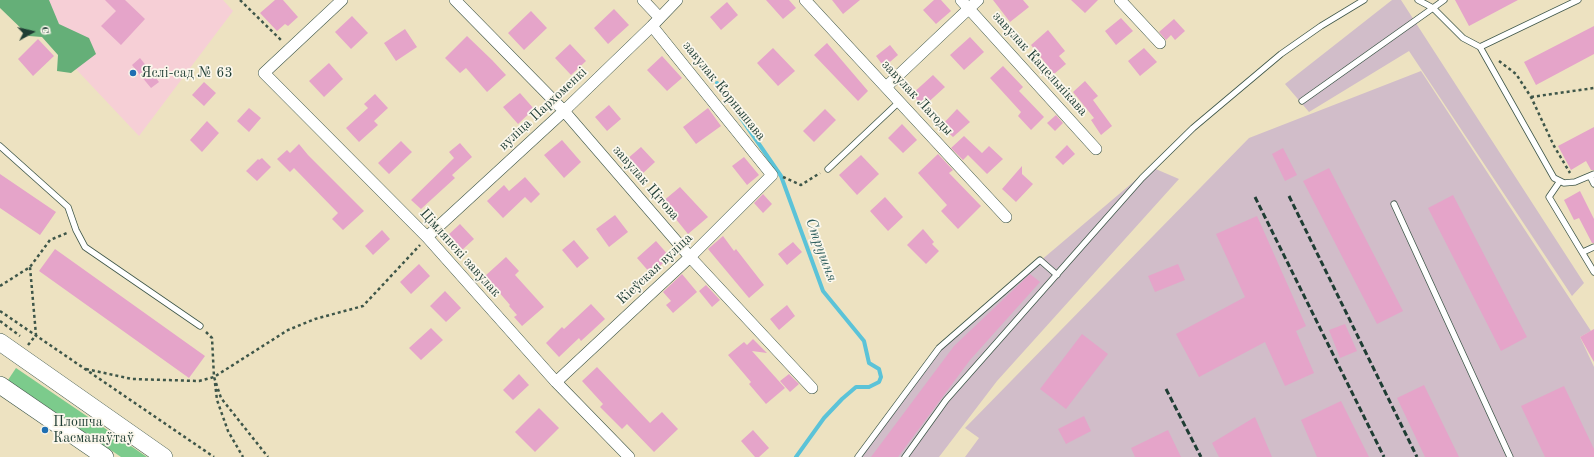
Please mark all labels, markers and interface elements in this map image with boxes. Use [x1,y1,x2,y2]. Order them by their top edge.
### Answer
street label: завулак Кацельнікава [989,8,1091,120]
north arrow [12,12,52,52]
text: С [38,26,50,35]
street label: завулак Корнышава [679,38,769,144]
street label: завулак Лагоды [878,57,956,139]
street label: вуліца Пархоменкі [495,64,591,154]
place label: Яслі-сад № 63 [141,65,233,81]
marker: Яслі-сад № 63 [128,68,138,78]
street label: завулак Цітова [609,142,683,224]
street label: Цімлянскі завулак [416,205,504,301]
water label: Струшня [801,216,841,284]
street label: Кіеўская вуліца [614,230,696,308]
place label: Плошча Касманаўтаў [53,414,134,446]
marker: Плошча Касманаўтаў [40,425,50,435]

